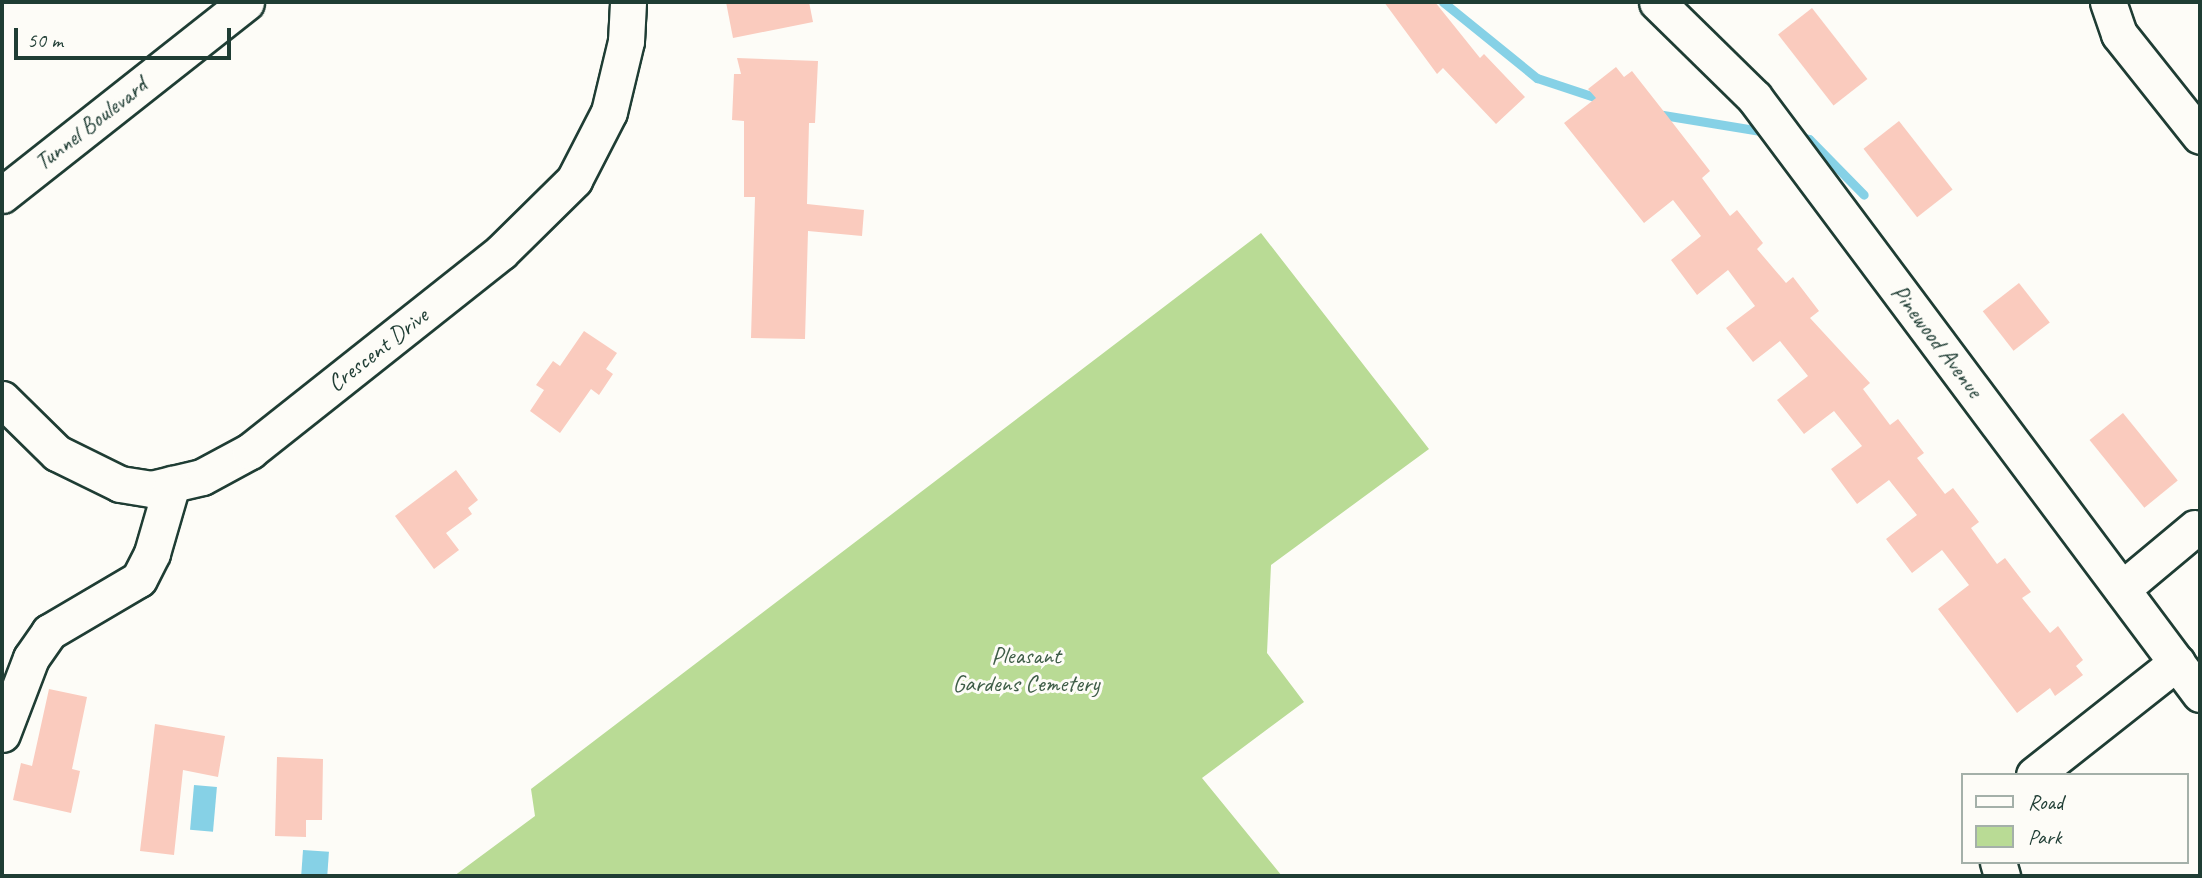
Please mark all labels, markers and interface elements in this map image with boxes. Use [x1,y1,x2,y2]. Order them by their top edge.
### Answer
scale bar [18,14,234,58]
text: 50 m [27,27,63,53]
street label: Tunnel Boulevard [29,71,153,177]
street label: Pinewood Avenue [1885,279,1989,403]
street label: Crescent Drive [322,302,434,398]
park label: Pleasant Gardens Cemetery [953,642,1099,698]
legend [1960,773,2188,864]
text: Road [2028,789,2063,815]
text: Park [2028,824,2061,850]

